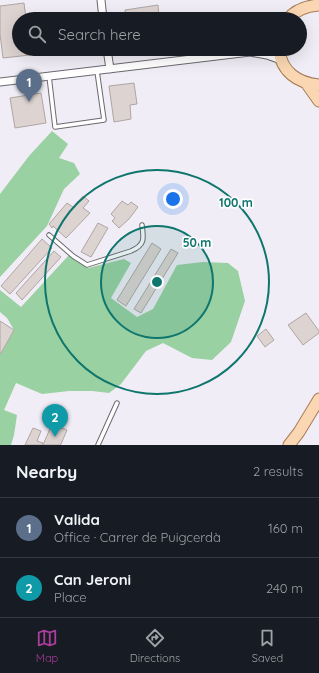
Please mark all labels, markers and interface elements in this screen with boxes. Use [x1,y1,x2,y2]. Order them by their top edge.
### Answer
search box [12,12,307,56]
icon: search [26,23,48,45]
text: Search here [58,25,141,44]
pin: 1 [16,69,42,102]
your location [163,189,183,209]
text: 100 m [219,195,253,210]
text: 50 m [183,235,211,250]
centre of rings [150,275,164,289]
pin: 2 [42,404,68,437]
text: Nearby [16,461,77,482]
text: 2 results [253,463,303,479]
text: Valida [54,510,100,529]
text: 1 [26,520,32,536]
text: 160 m [268,520,303,536]
text: Office · Carrer de Puigcerdà [54,529,221,545]
text: Can Jeroni [54,570,131,589]
text: 2 [25,580,33,596]
text: 240 m [266,580,303,596]
text: Place [54,589,87,605]
tab: Map [36,627,58,665]
tab: Directions [130,627,180,665]
tab: Saved [252,627,283,665]

